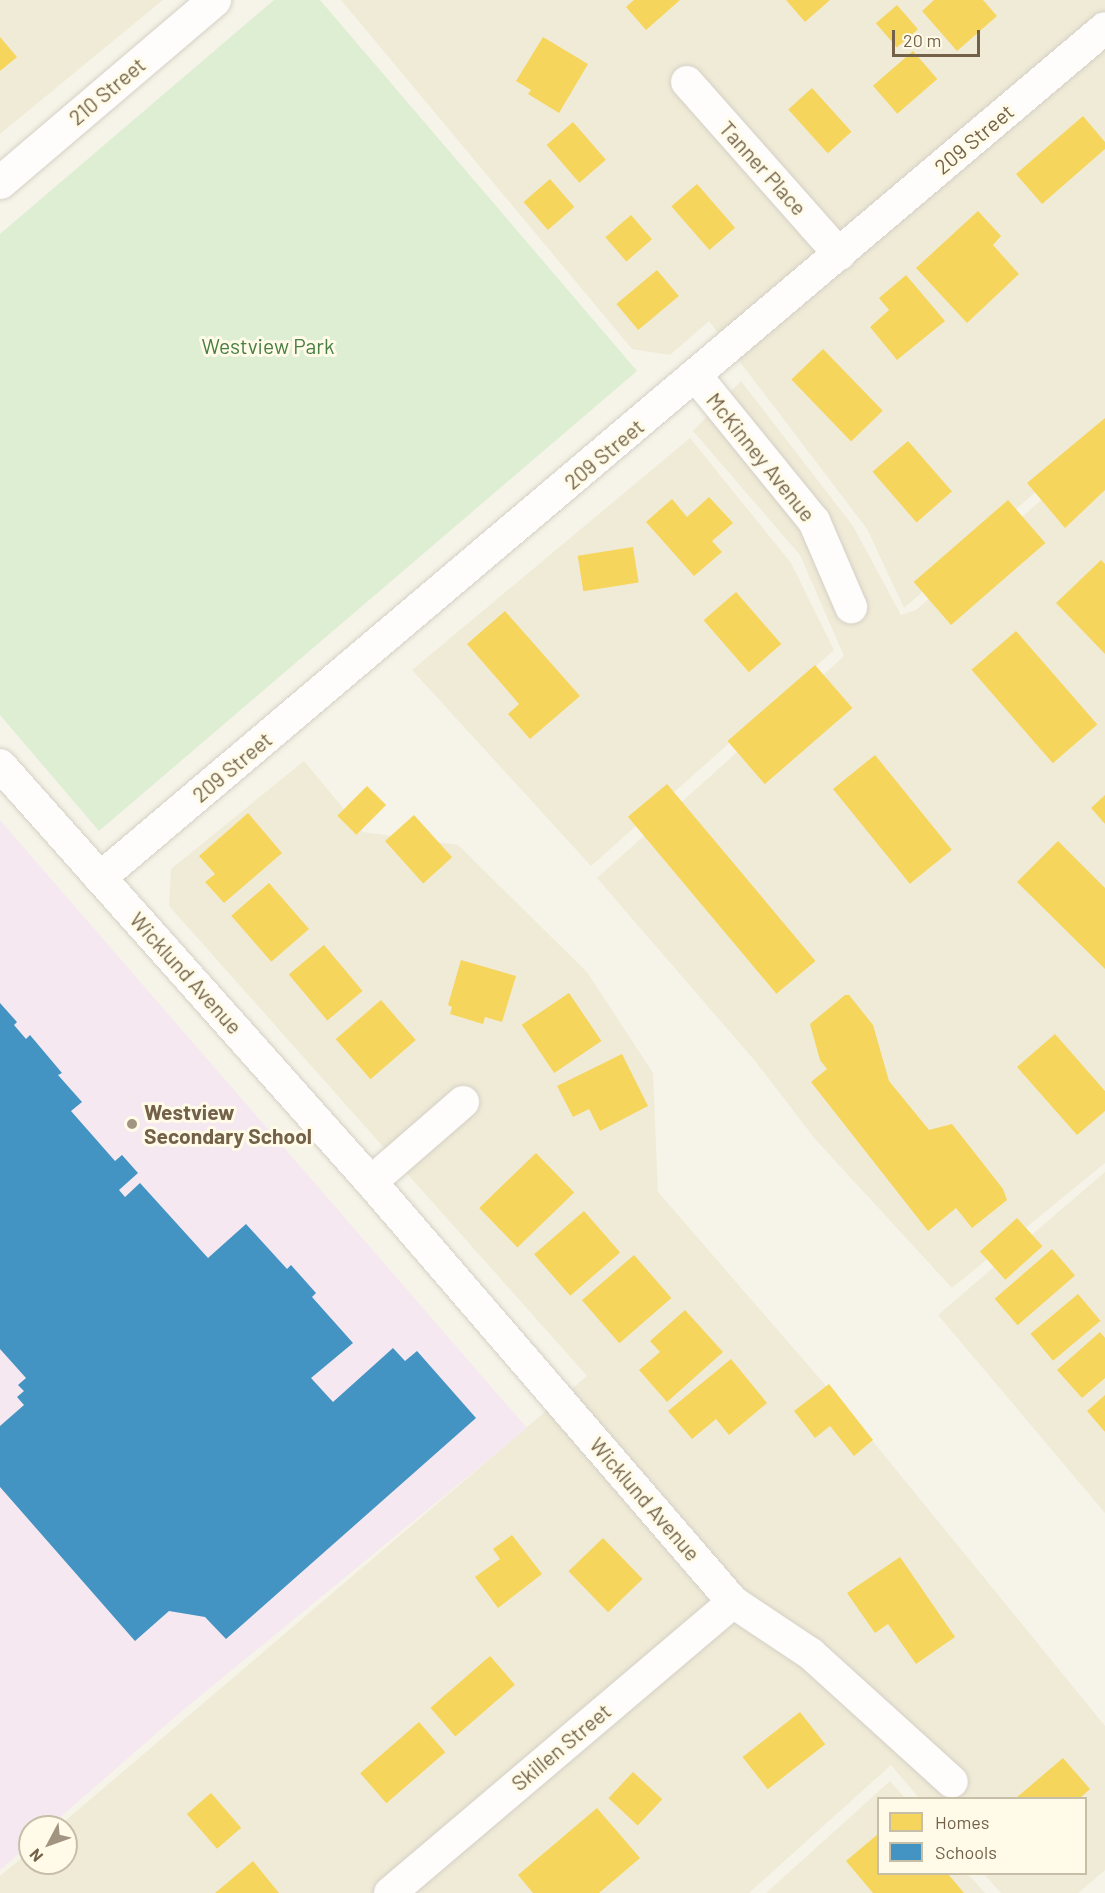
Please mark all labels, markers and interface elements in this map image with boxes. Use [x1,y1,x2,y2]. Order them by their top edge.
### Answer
scale bar [895,18,984,56]
text: 20 m [903,29,941,51]
street label: 210 Street [64,52,150,130]
street label: 209 Street [929,99,1019,179]
street label: Tanner Place [714,116,812,220]
park label: Westview Park [202,333,334,359]
street label: McKinney Avenue [701,388,821,526]
street label: 209 Street [559,414,649,494]
street label: 209 Street [187,727,277,807]
street label: Wicklund Avenue [125,907,247,1039]
place label: Westview Secondary School [144,1099,312,1149]
marker: Westview Secondary School [125,1117,139,1131]
street label: Wicklund Avenue [585,1432,705,1566]
street label: Skillen Street [506,1698,616,1796]
legend [877,1797,1087,1875]
text: Homes [935,1811,989,1833]
north arrow [18,1815,78,1875]
text: Schools [935,1841,997,1863]
text: N [25,1846,46,1866]

